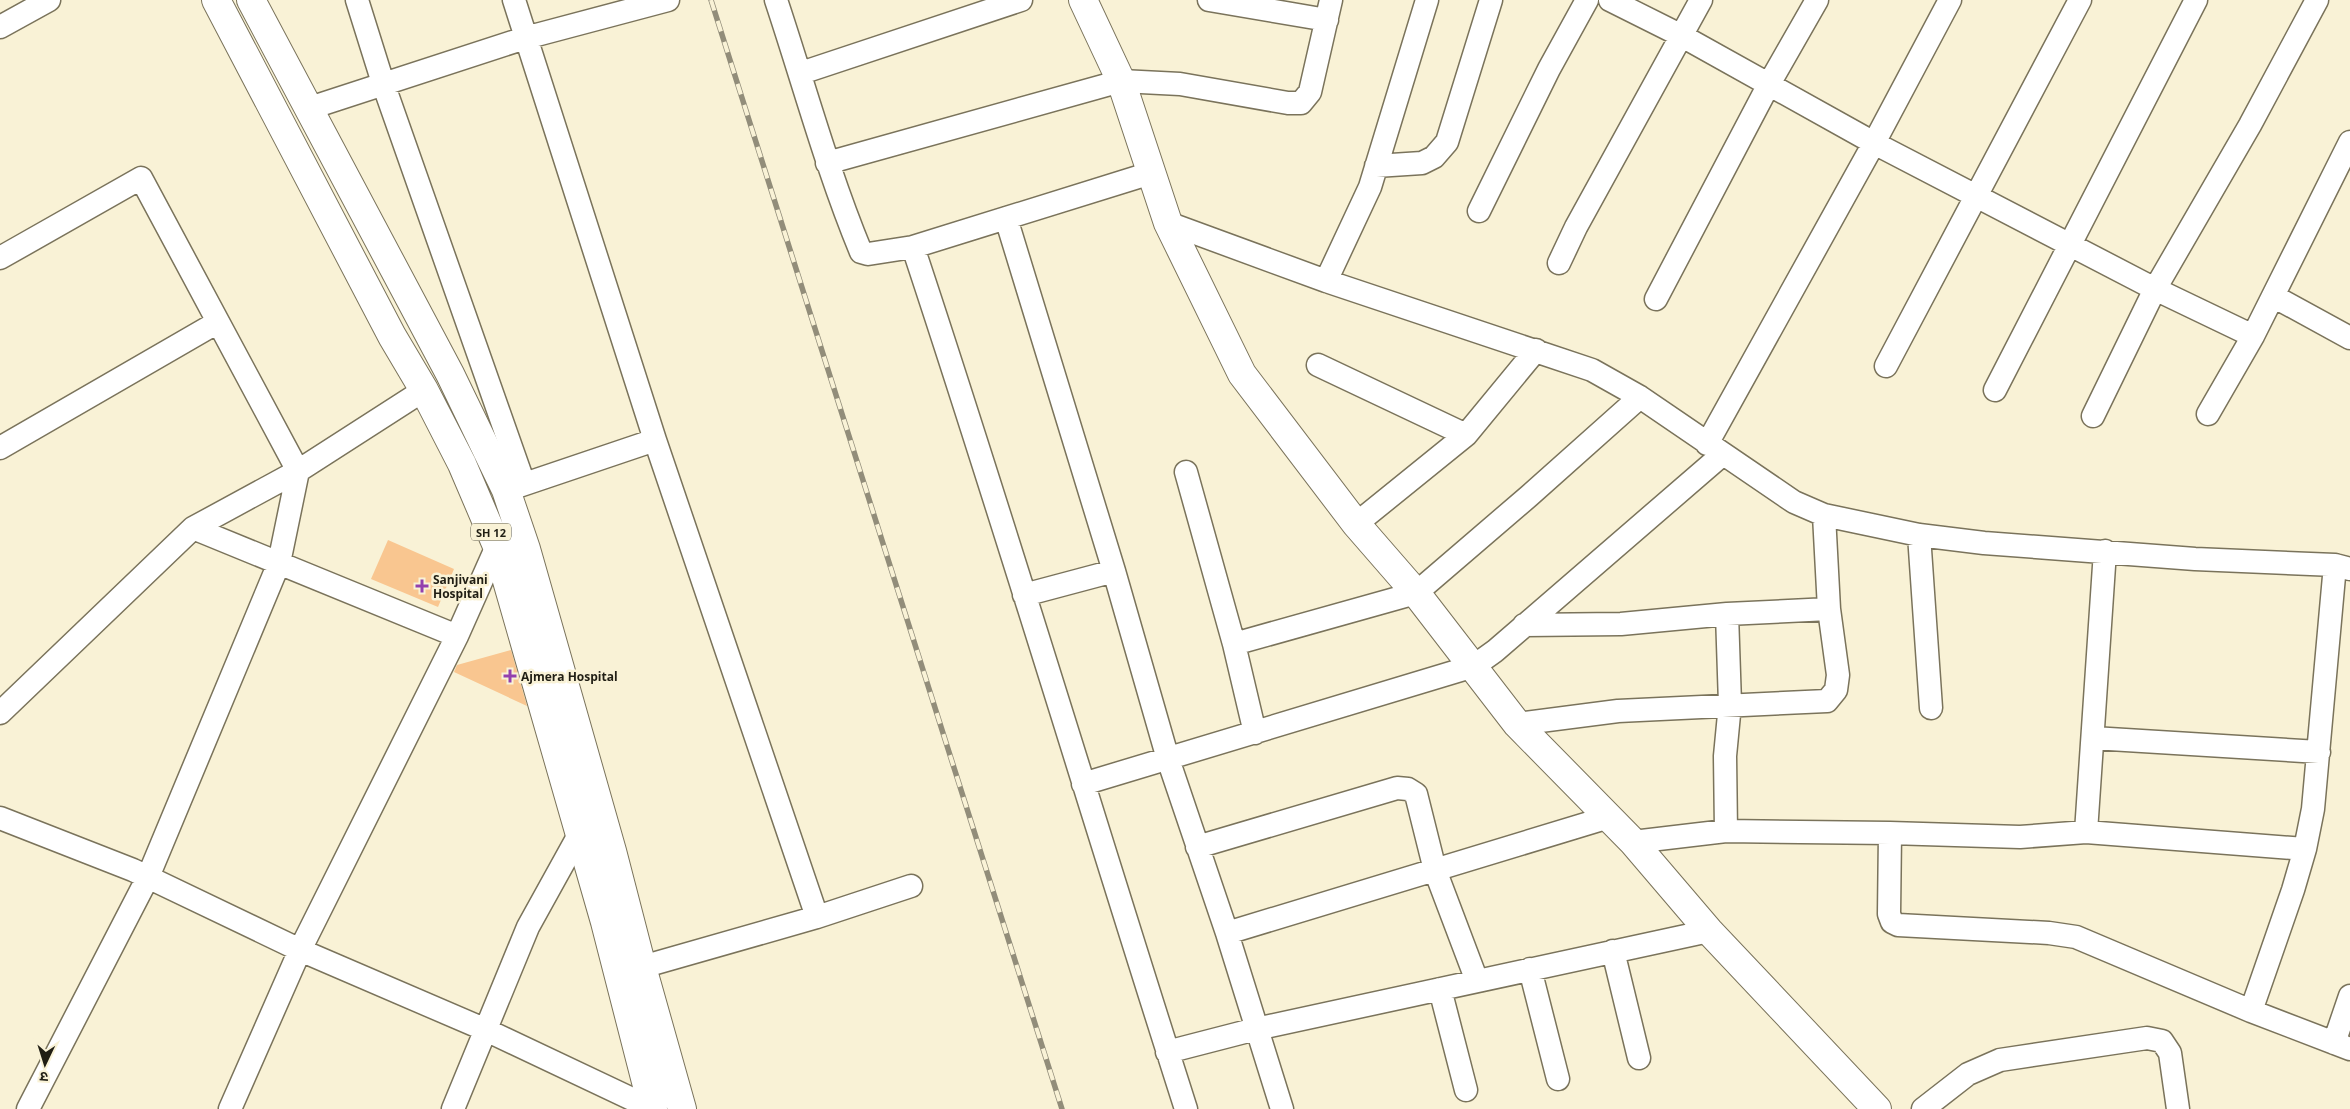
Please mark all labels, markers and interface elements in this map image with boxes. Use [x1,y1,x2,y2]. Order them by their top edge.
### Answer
road number: SH 12 [471,524,511,540]
place label: Sanjivani Hospital [433,571,488,602]
marker: Sanjivani Hospital [415,579,429,593]
place label: Ajmera Hospital [521,668,618,685]
marker: Ajmera Hospital [503,669,517,683]
north arrow [20,1039,70,1089]
text: उ [39,1068,49,1087]

